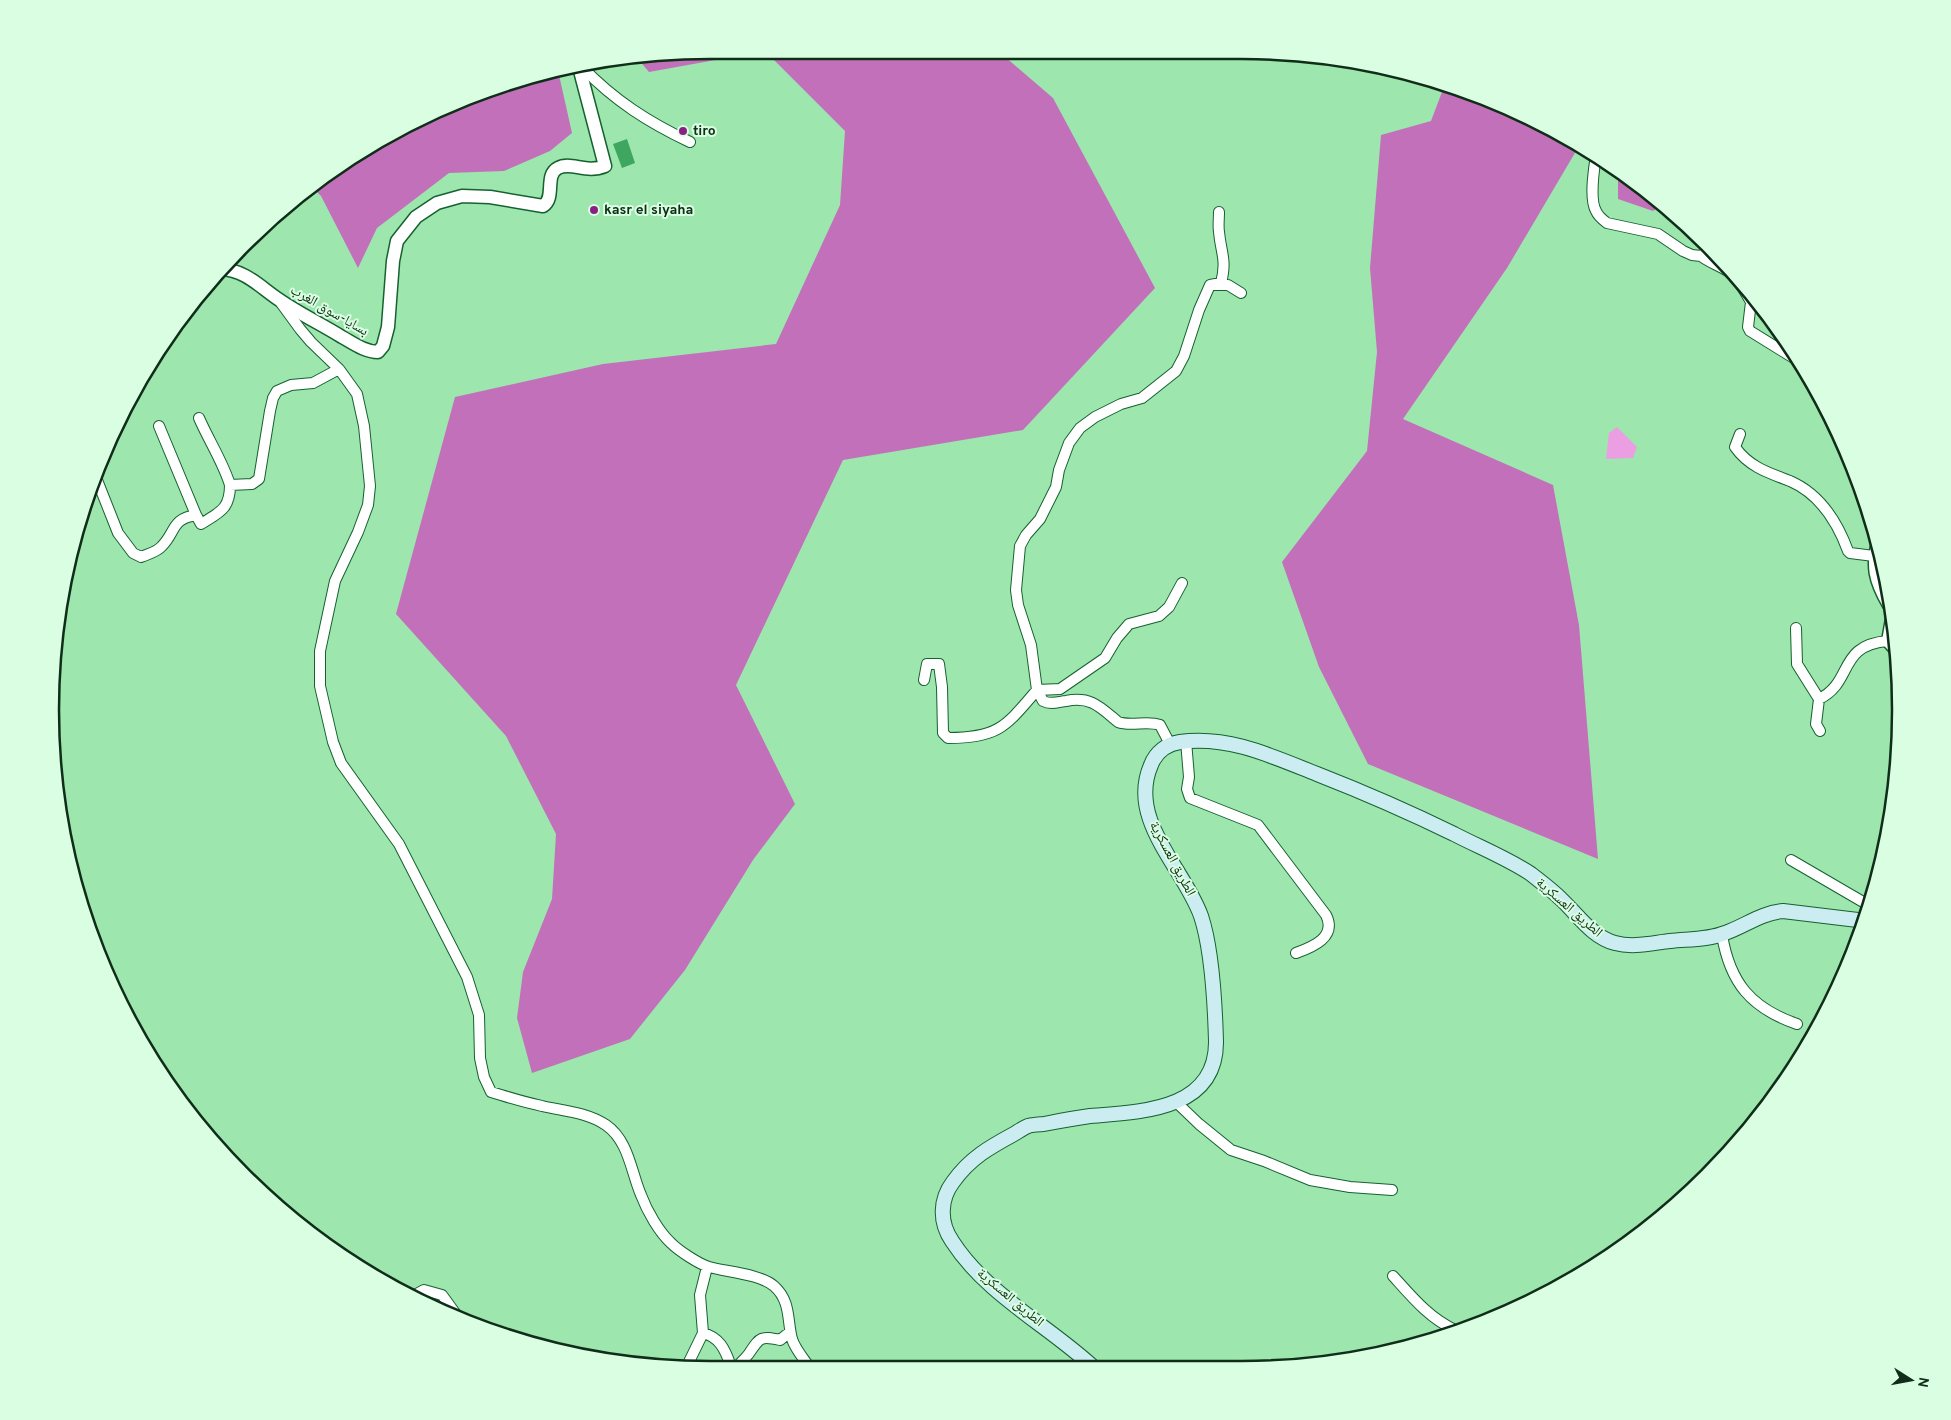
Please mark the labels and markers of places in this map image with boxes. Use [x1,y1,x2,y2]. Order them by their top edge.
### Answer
place label: tiro [693,123,716,140]
marker: tiro [677,125,689,137]
place label: kasr el siyaha [604,202,693,219]
marker: kasr el siyaha [588,204,600,216]

